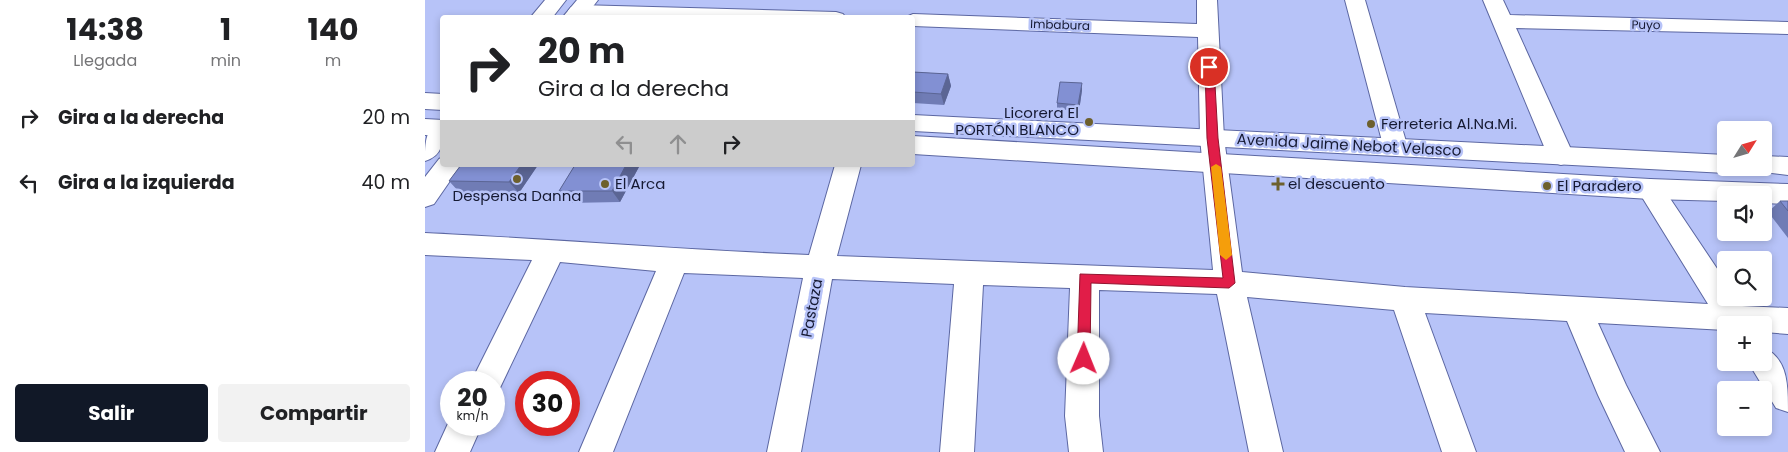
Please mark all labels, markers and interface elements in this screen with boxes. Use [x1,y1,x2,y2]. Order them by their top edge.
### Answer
text: 14:38 [66,8,144,51]
text: 1 [220,8,231,51]
text: 140 [307,8,359,51]
street label: Imbabura [1030,15,1090,34]
street label: Puyo [1631,16,1661,33]
text: 20 m [538,26,625,75]
icon: right [455,35,520,100]
pin [1188,46,1230,88]
text: Llegada [73,49,137,72]
text: min [210,49,241,72]
text: m [325,49,341,72]
icon: arrive [1195,53,1223,81]
text: Gira a la derecha [538,73,729,104]
place label: Licorera El PORTÓN BLANCO [955,102,1079,140]
icon: right [15,104,43,132]
text: Gira a la derecha [58,104,224,131]
text: 20 m [362,104,410,131]
place label: Ferreteria Al.Na.Mi. [1381,113,1517,134]
marker: Licorera El PORTÓN BLANCO [1083,116,1095,128]
marker: Ferreteria Al.Na.Mi. [1365,118,1377,130]
north arrow [1717,121,1773,176]
map controls [1717,121,1772,436]
street label: Avenida Jaime Nebot Velasco [1236,128,1462,161]
icon: left [611,130,639,158]
icon: ahead [664,130,692,158]
icon: right [717,130,745,158]
icon: left [15,169,43,197]
text: Gira a la izquierda [58,169,235,196]
text: 40 m [361,169,410,196]
marker: Despensa Danna [511,173,523,185]
place label: El Arca [615,173,665,194]
place label: el descuento [1288,173,1385,194]
place label: El Paradero [1557,175,1642,196]
marker: El Arca [599,178,611,190]
marker: el descuento [1272,178,1284,190]
marker: El Paradero [1541,180,1553,192]
place label: Despensa Danna [453,185,581,206]
button: sound [1717,186,1772,241]
button: search [1717,251,1772,306]
street label: Pastaza [796,277,827,339]
button: + [1717,316,1772,371]
position arrow [1057,332,1109,384]
speed limit sign: 30 [515,371,580,436]
text: 20 [457,380,488,415]
button: − [1717,381,1772,436]
button: Salir [15,384,208,442]
button: Compartir [218,384,410,442]
text: km/h [457,407,488,424]

